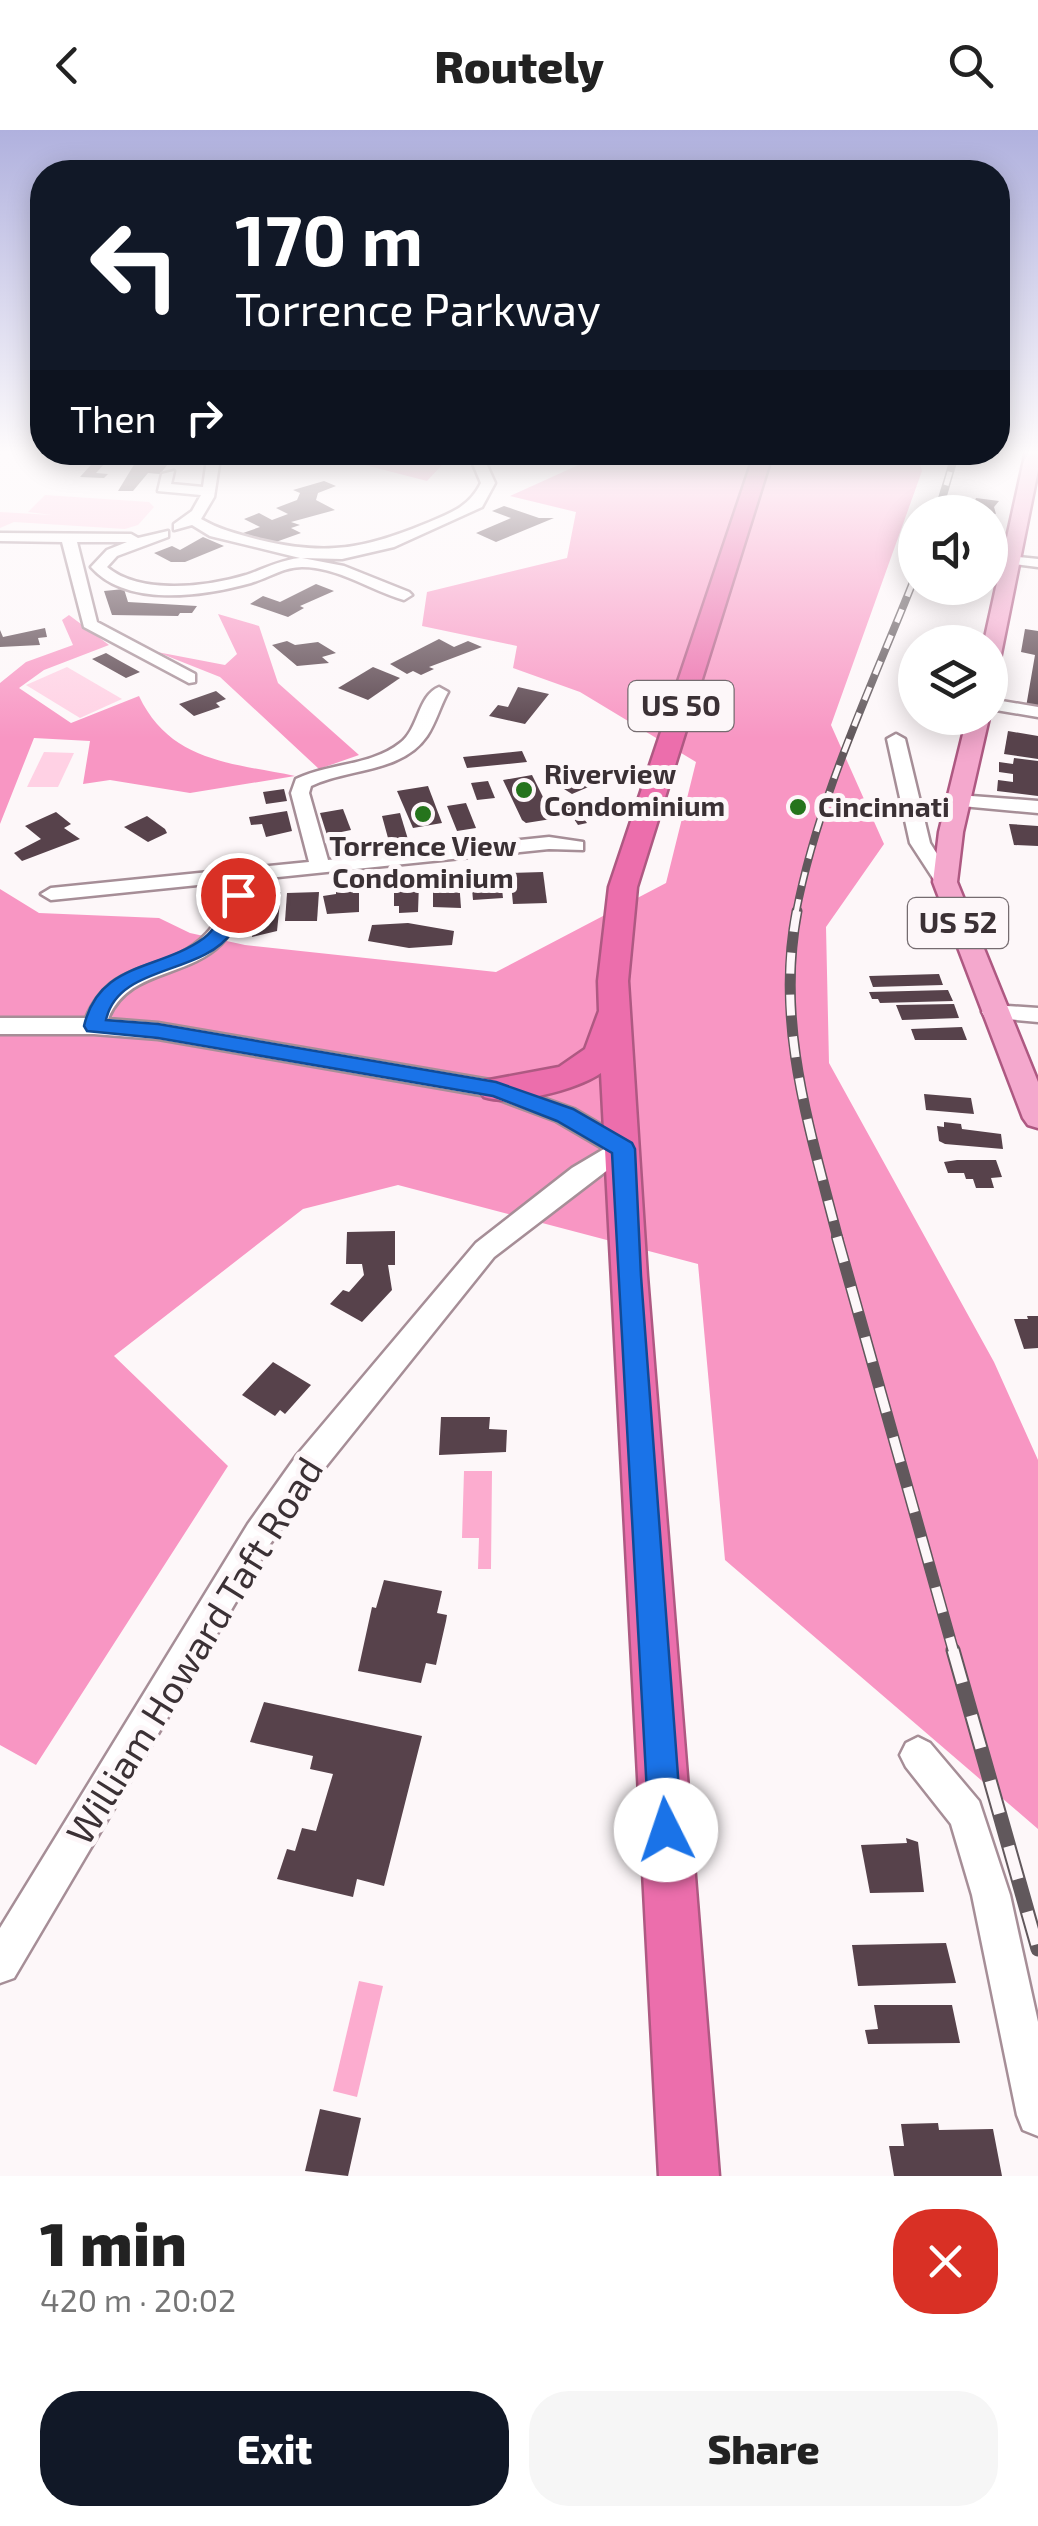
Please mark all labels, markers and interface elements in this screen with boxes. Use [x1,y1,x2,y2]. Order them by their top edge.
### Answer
icon: back [40,38,95,93]
text: Routely [434,38,604,92]
icon: search [943,38,998,93]
text: 170 m [235,196,423,280]
icon: left [70,200,200,330]
text: Torrence Parkway [235,281,601,335]
icon: right [177,390,232,445]
text: Then [70,395,157,441]
map controls [898,495,1008,735]
button: sound [898,495,1008,605]
button: layers [898,625,1008,735]
road number: US 50 [628,681,734,731]
place label: Riverview Condominium [544,756,725,822]
marker: Riverview Condominium [513,779,535,801]
place label: Cincinnati [818,789,950,823]
marker: Cincinnati [787,796,809,818]
marker: Torrence View Condominium [412,803,434,825]
place label: Torrence View Condominium [329,828,517,894]
pin [196,853,281,938]
icon: arrive [211,868,266,923]
road number: US 52 [908,898,1008,948]
street label: William Howard Taft Road [55,1448,331,1852]
position arrow [614,1778,718,1882]
text: 1 min [40,2206,187,2278]
button: close [893,2209,998,2314]
text: 420 m · 20:02 [40,2280,236,2318]
button: Exit [40,2391,509,2506]
button: Share [529,2391,998,2506]

